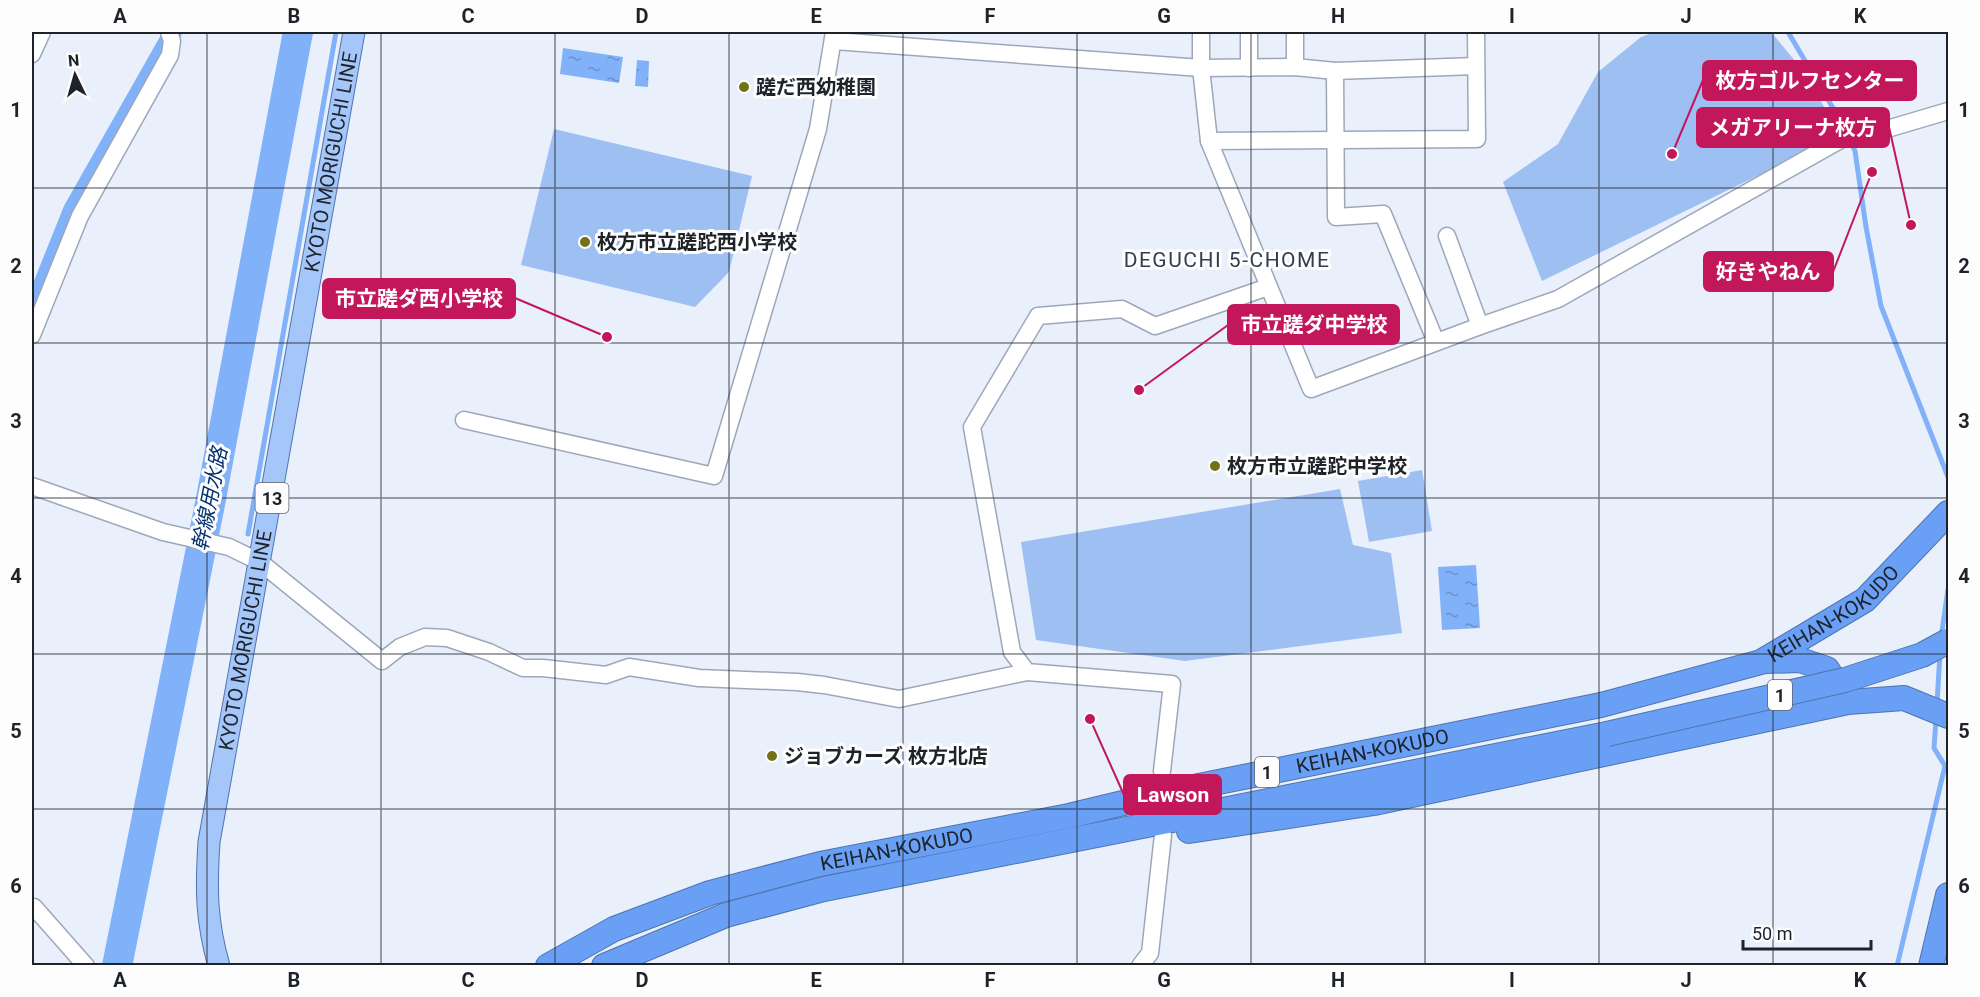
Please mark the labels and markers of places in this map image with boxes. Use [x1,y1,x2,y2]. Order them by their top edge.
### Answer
callout: 枚方ゴルフセンター [1703,61,1916,100]
place label: 蹉だ西幼稚園 [756,75,876,99]
marker: 蹉だ西幼稚園 [737,80,751,94]
callout: メガアリーナ枚方 [1697,108,1889,147]
place label: 枚方市立蹉跎西小学校 [597,230,797,254]
marker: 枚方市立蹉跎西小学校 [578,235,592,249]
callout: 好きやねん [1704,252,1833,291]
callout: 市立蹉ダ西小学校 [323,279,515,318]
callout: 市立蹉ダ中学校 [1228,305,1399,344]
place label: 枚方市立蹉跎中学校 [1227,454,1407,478]
marker: 枚方市立蹉跎中学校 [1208,459,1222,473]
place label: ジョブカーズ 枚方北店 [784,744,988,768]
marker: ジョブカーズ 枚方北店 [765,749,779,763]
callout: Lawson [1124,775,1221,814]

